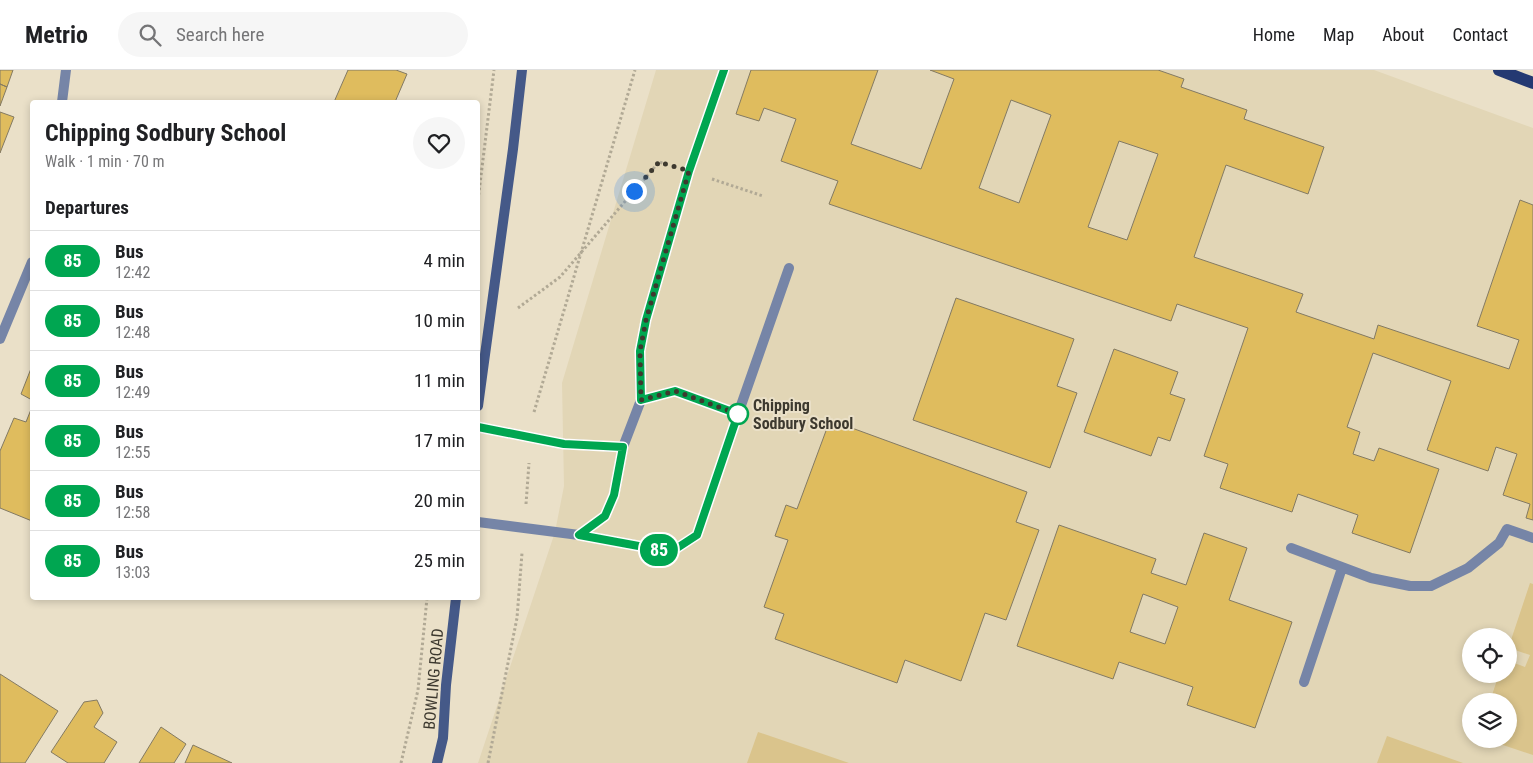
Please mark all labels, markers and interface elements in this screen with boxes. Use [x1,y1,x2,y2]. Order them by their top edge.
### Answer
search box [118,12,468,57]
text: Metrio [25,21,88,49]
icon: search [136,21,164,49]
text: Search here [176,23,264,46]
text: Home [1253,24,1295,45]
text: Map [1323,24,1354,45]
text: About [1382,24,1424,45]
text: Contact [1452,24,1508,45]
button: heart [413,117,465,169]
text: Chipping Sodbury School [45,119,286,147]
text: Walk · 1 min · 70 m [45,152,165,171]
your location [622,179,647,204]
text: Departures [45,196,129,219]
text: Bus [115,240,144,263]
text: 4 min [423,249,465,272]
text: 85 [63,250,82,271]
text: 12:42 [115,263,150,282]
text: Bus [115,300,144,323]
text: 10 min [414,309,465,332]
text: 85 [63,310,82,331]
text: 12:48 [115,323,150,342]
text: Bus [115,360,144,383]
text: 11 min [414,369,465,392]
text: 85 [63,370,82,391]
text: 12:49 [115,383,150,402]
place label: Chipping Sodbury School [753,396,853,433]
marker: Chipping Sodbury School [727,403,749,425]
text: Bus [115,420,144,443]
text: 17 min [414,429,465,452]
text: 85 [63,430,82,451]
text: 12:55 [115,443,150,462]
text: Bus [115,480,144,503]
text: 20 min [414,489,465,512]
text: 85 [63,490,82,511]
text: 12:58 [115,503,150,522]
line badge: 85 [636,534,682,566]
text: 85 [650,539,668,560]
text: Bus [115,540,144,563]
text: 25 min [414,549,465,572]
text: 85 [63,550,82,571]
text: 13:03 [115,563,150,582]
street label: BOWLING ROAD [420,628,447,730]
map controls [1462,628,1517,748]
button: locate [1462,628,1517,683]
button: layers [1462,693,1517,748]

